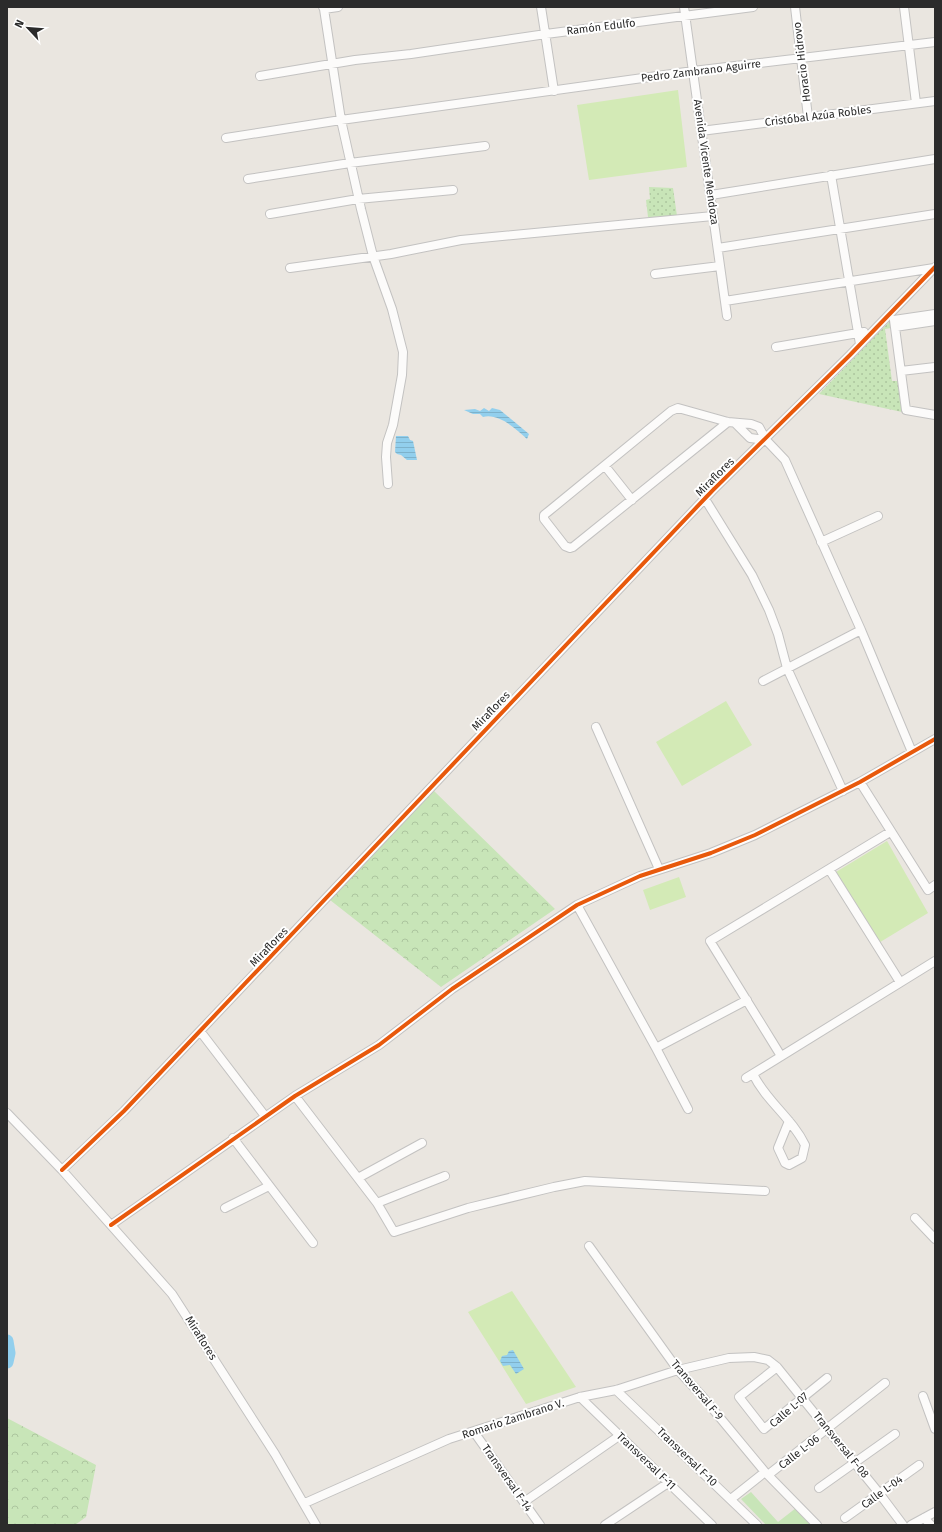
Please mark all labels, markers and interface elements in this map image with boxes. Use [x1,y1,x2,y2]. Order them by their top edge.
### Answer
north arrow [8,8,48,48]
street label: Ramón Edulfo [566,16,636,38]
text: N [12,18,27,30]
street label: Horacio Hidrovo [791,21,813,103]
street label: Pedro Zambrano Aguirre [640,57,762,85]
street label: Avenida Vicente Mendoza [691,98,721,226]
street label: Cristóbal Azúa Robles [764,103,872,129]
street label: Miraflores [693,455,737,499]
street label: Miraflores [469,689,513,733]
street label: Miraflores [247,925,291,969]
street label: Miraflores [182,1314,220,1362]
street label: Transversal F-9 [668,1357,726,1423]
street label: Calle L-07 [767,1390,811,1430]
street label: Romario Zambrano V. [460,1396,566,1442]
street label: Transversal F-08 [810,1409,872,1481]
street label: Transversal F-10 [654,1425,720,1489]
street label: Transversal F-11 [614,1429,678,1493]
street label: Calle L-06 [776,1432,822,1472]
street label: Transversal F-14 [479,1442,535,1514]
street label: Calle L-04 [859,1473,905,1511]

